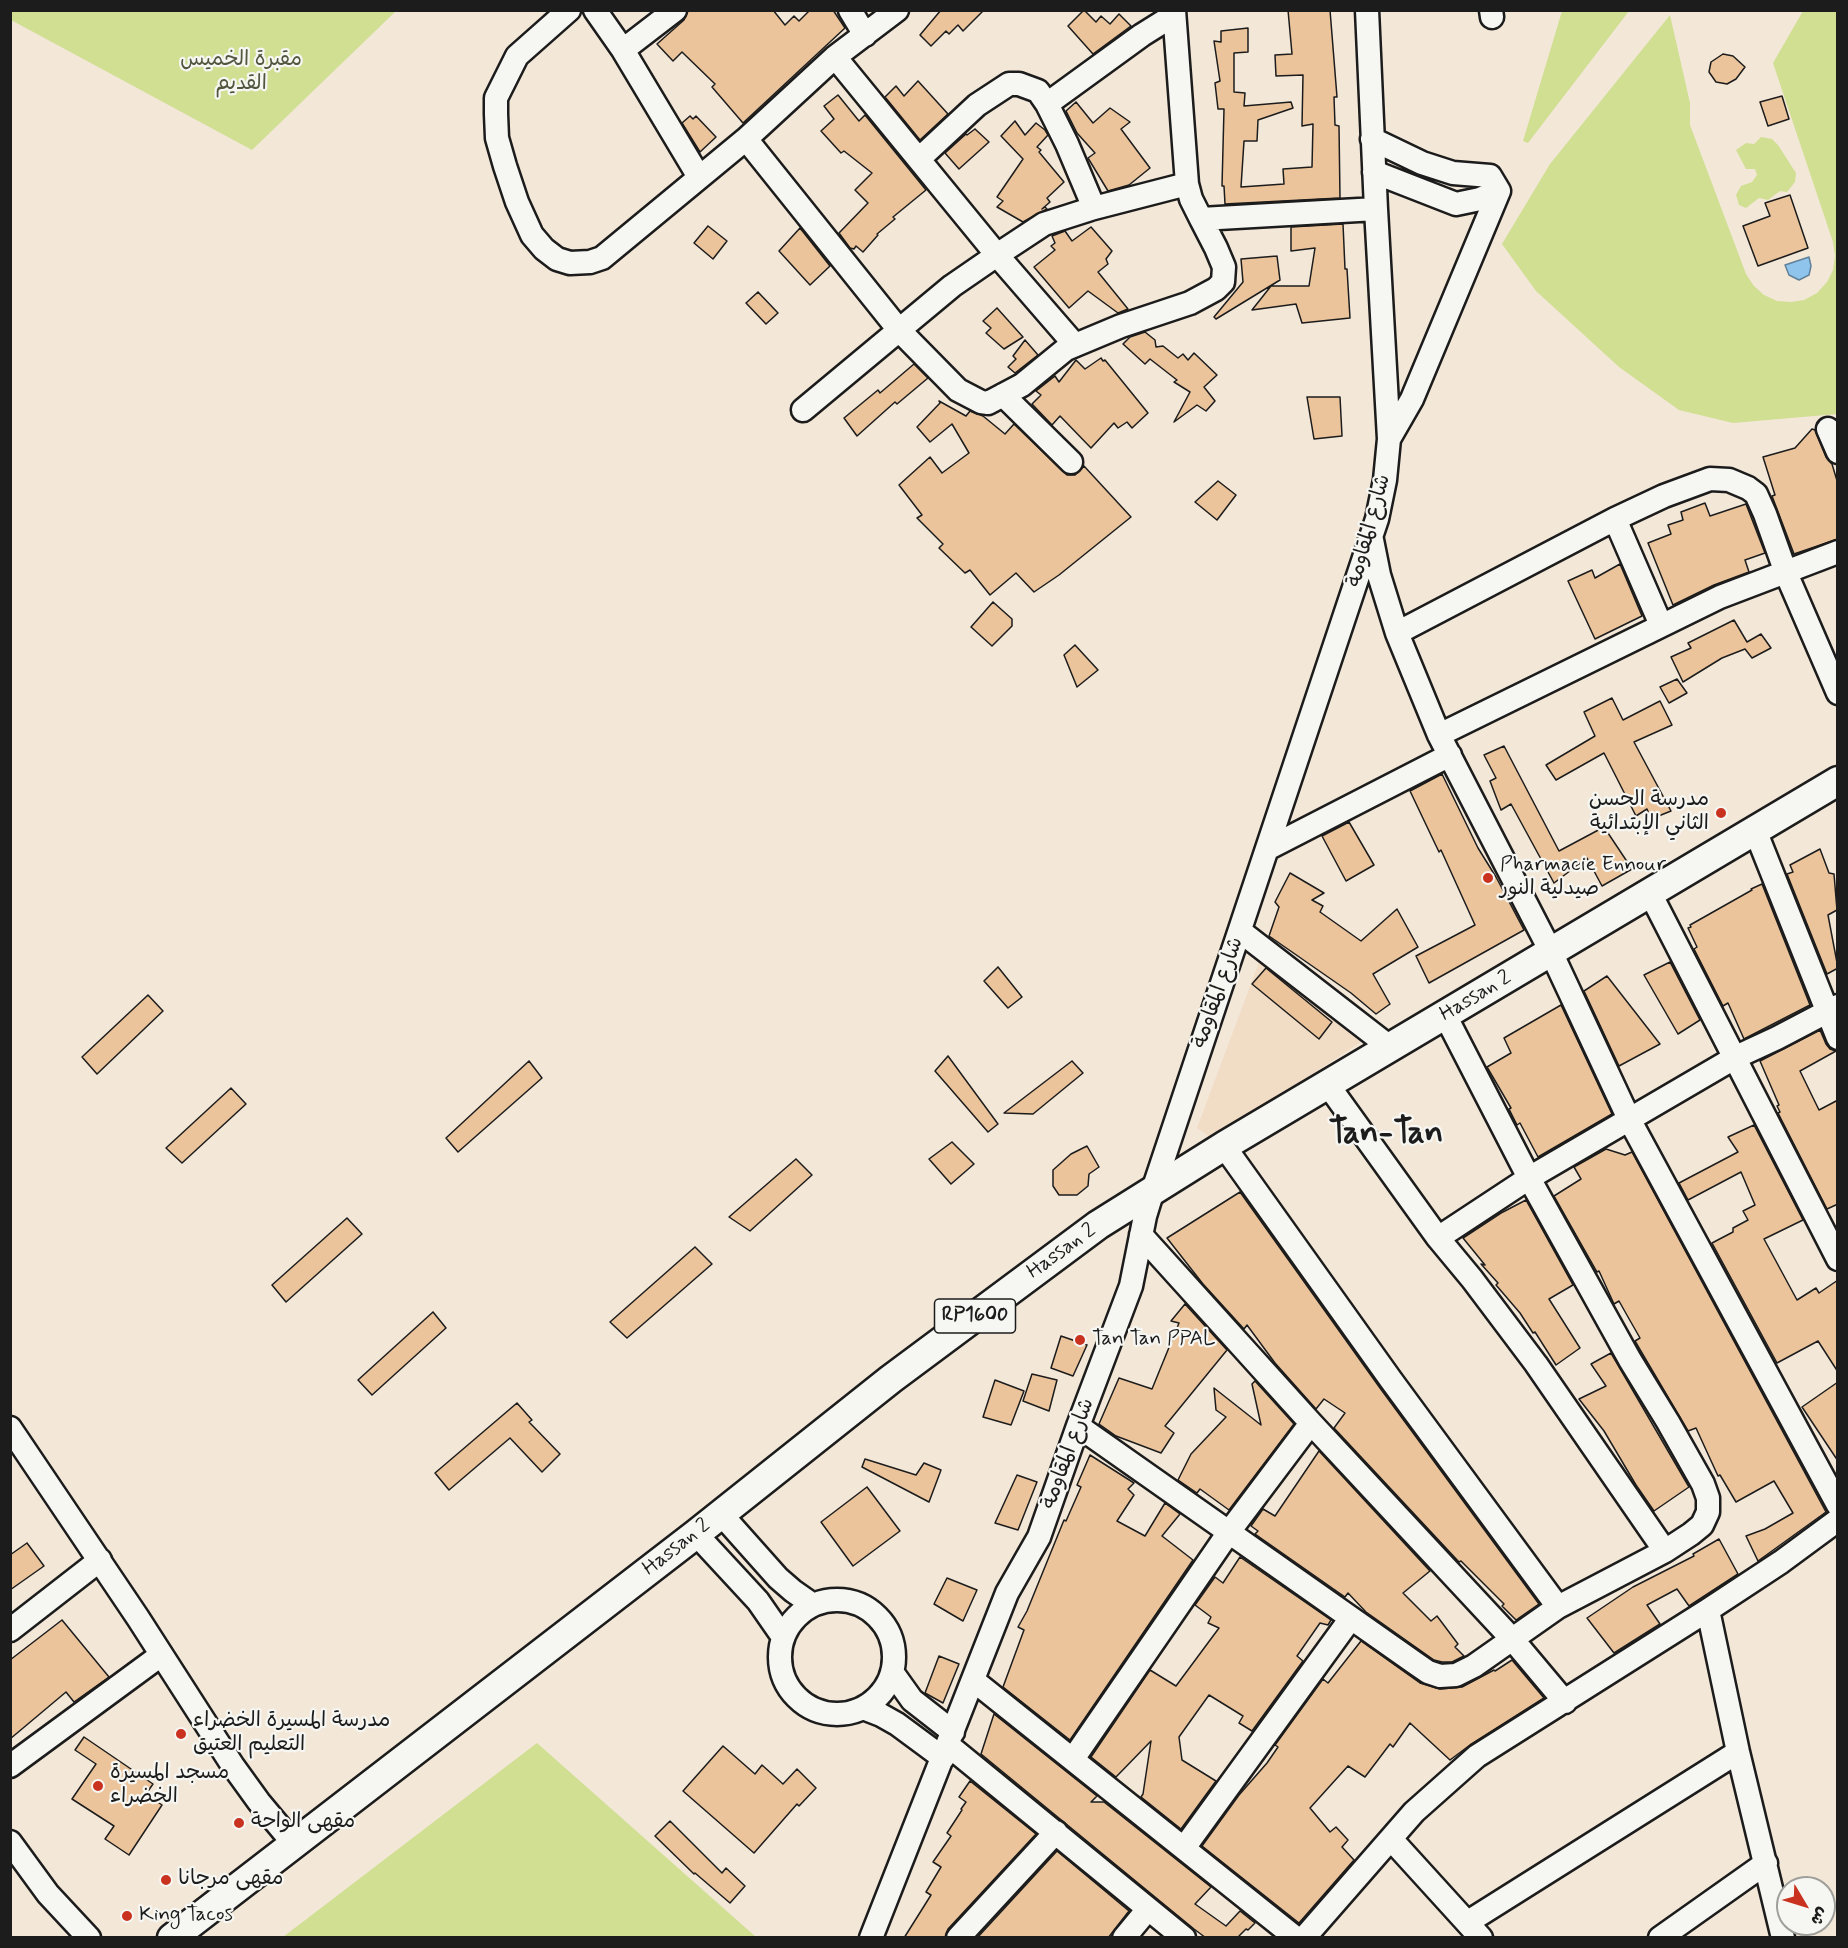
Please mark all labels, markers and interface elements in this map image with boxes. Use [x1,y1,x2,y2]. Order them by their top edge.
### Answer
park label: مقبرة الخميس القديم [180,48,302,98]
street label: شارع المقاومة [1343,472,1397,590]
place label: مدرسة الحسن الثاني الإبتدائية [1589,788,1709,838]
marker: مدرسة الحسن الثاني الإبتدائية [1714,806,1728,820]
place label: Pharmacie Ennour صيدلية النور [1500,853,1666,903]
marker: Pharmacie Ennour صيدلية النور [1481,871,1495,885]
street label: شارع المقاومة [1188,934,1250,1052]
street label: Hassan 2 [1436,966,1516,1028]
district label: Tan-Tan [1329,1115,1443,1155]
street label: Hassan 2 [1023,1219,1101,1285]
road number: RP1600 [934,1299,1016,1333]
place label: Tan Tan PPAL [1092,1327,1216,1353]
marker: Tan Tan PPAL [1073,1333,1087,1347]
street label: شارع المقاومة [1037,1395,1101,1513]
street label: Hassan 2 [638,1514,716,1582]
place label: مدرسة المسيرة الخضراء التعليم العتيق [193,1709,390,1759]
marker: مدرسة المسيرة الخضراء التعليم العتيق [174,1727,188,1741]
place label: مسجد المسيرة الخضراء [110,1761,229,1811]
marker: مسجد المسيرة الخضراء [91,1779,105,1793]
place label: مقهى الواحة [251,1810,355,1836]
marker: مقهى الواحة [232,1816,246,1830]
place label: مقهى مرجانا [178,1867,284,1893]
marker: مقهى مرجانا [159,1873,173,1887]
north arrow [1776,1876,1836,1936]
place label: King Tacos [139,1903,233,1929]
text: ش [1805,1903,1833,1930]
marker: King Tacos [120,1909,134,1923]

